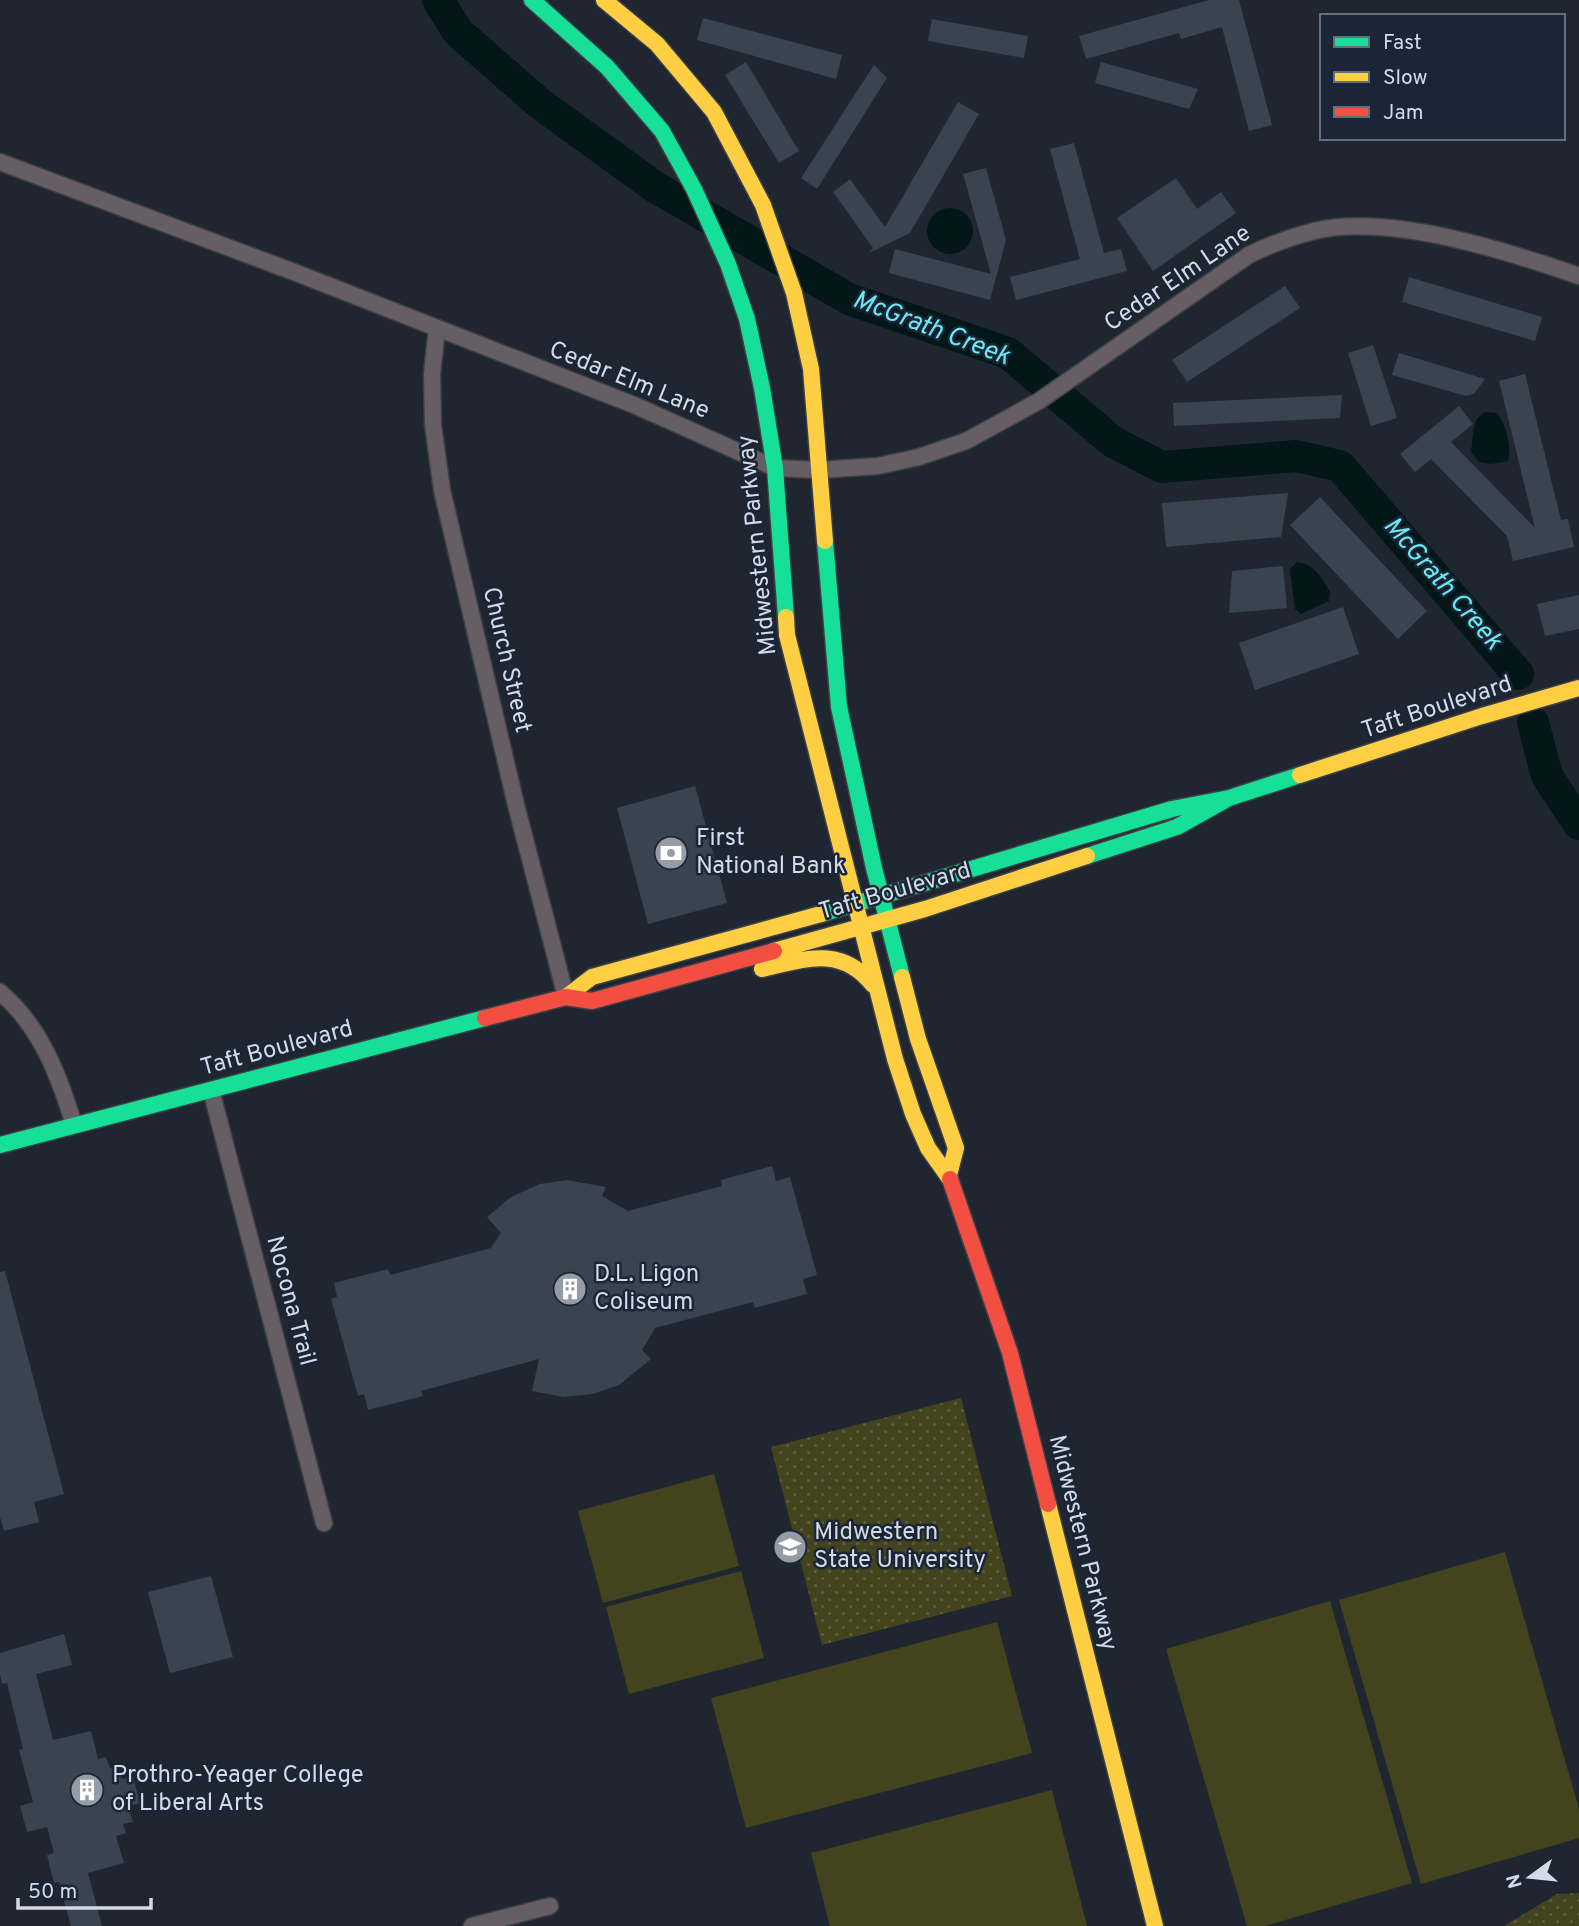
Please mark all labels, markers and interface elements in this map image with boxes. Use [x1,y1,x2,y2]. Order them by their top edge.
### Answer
legend [1320,14,1565,140]
text: Fast [1383,30,1422,57]
text: Slow [1383,65,1428,92]
text: Jam [1383,100,1424,127]
street label: Cedar Elm Lane [1099,219,1257,339]
water label: McGrath Creek [848,284,1015,374]
street label: Cedar Elm Lane [544,335,714,427]
street label: Midwestern Parkway [732,433,784,657]
water label: McGrath Creek [1375,511,1509,658]
street label: Church Street [475,584,537,736]
street label: Taft Boulevard [1358,670,1516,746]
place label: First National Bank [696,824,846,882]
bank icon: First National Bank [652,834,690,872]
street label: Taft Boulevard [816,856,974,928]
street label: Taft Boulevard [198,1014,356,1084]
street label: Nocona Trail [258,1233,322,1369]
place label: D.L. Ligon Coliseum [594,1260,699,1318]
building icon: D.L. Ligon Coliseum [551,1270,589,1308]
street label: Midwestern Parkway [1041,1432,1123,1654]
place label: Midwestern State University [814,1518,986,1576]
school or university icon: Midwestern State University [771,1528,809,1566]
place label: Prothro-Yeager College of Liberal Arts [112,1761,364,1819]
building icon: Prothro-Yeager College of Liberal Arts [68,1771,106,1809]
north arrow [1495,1842,1565,1912]
scale bar [18,1867,150,1911]
text: N [1502,1871,1529,1891]
text: 50 m [28,1879,77,1906]

